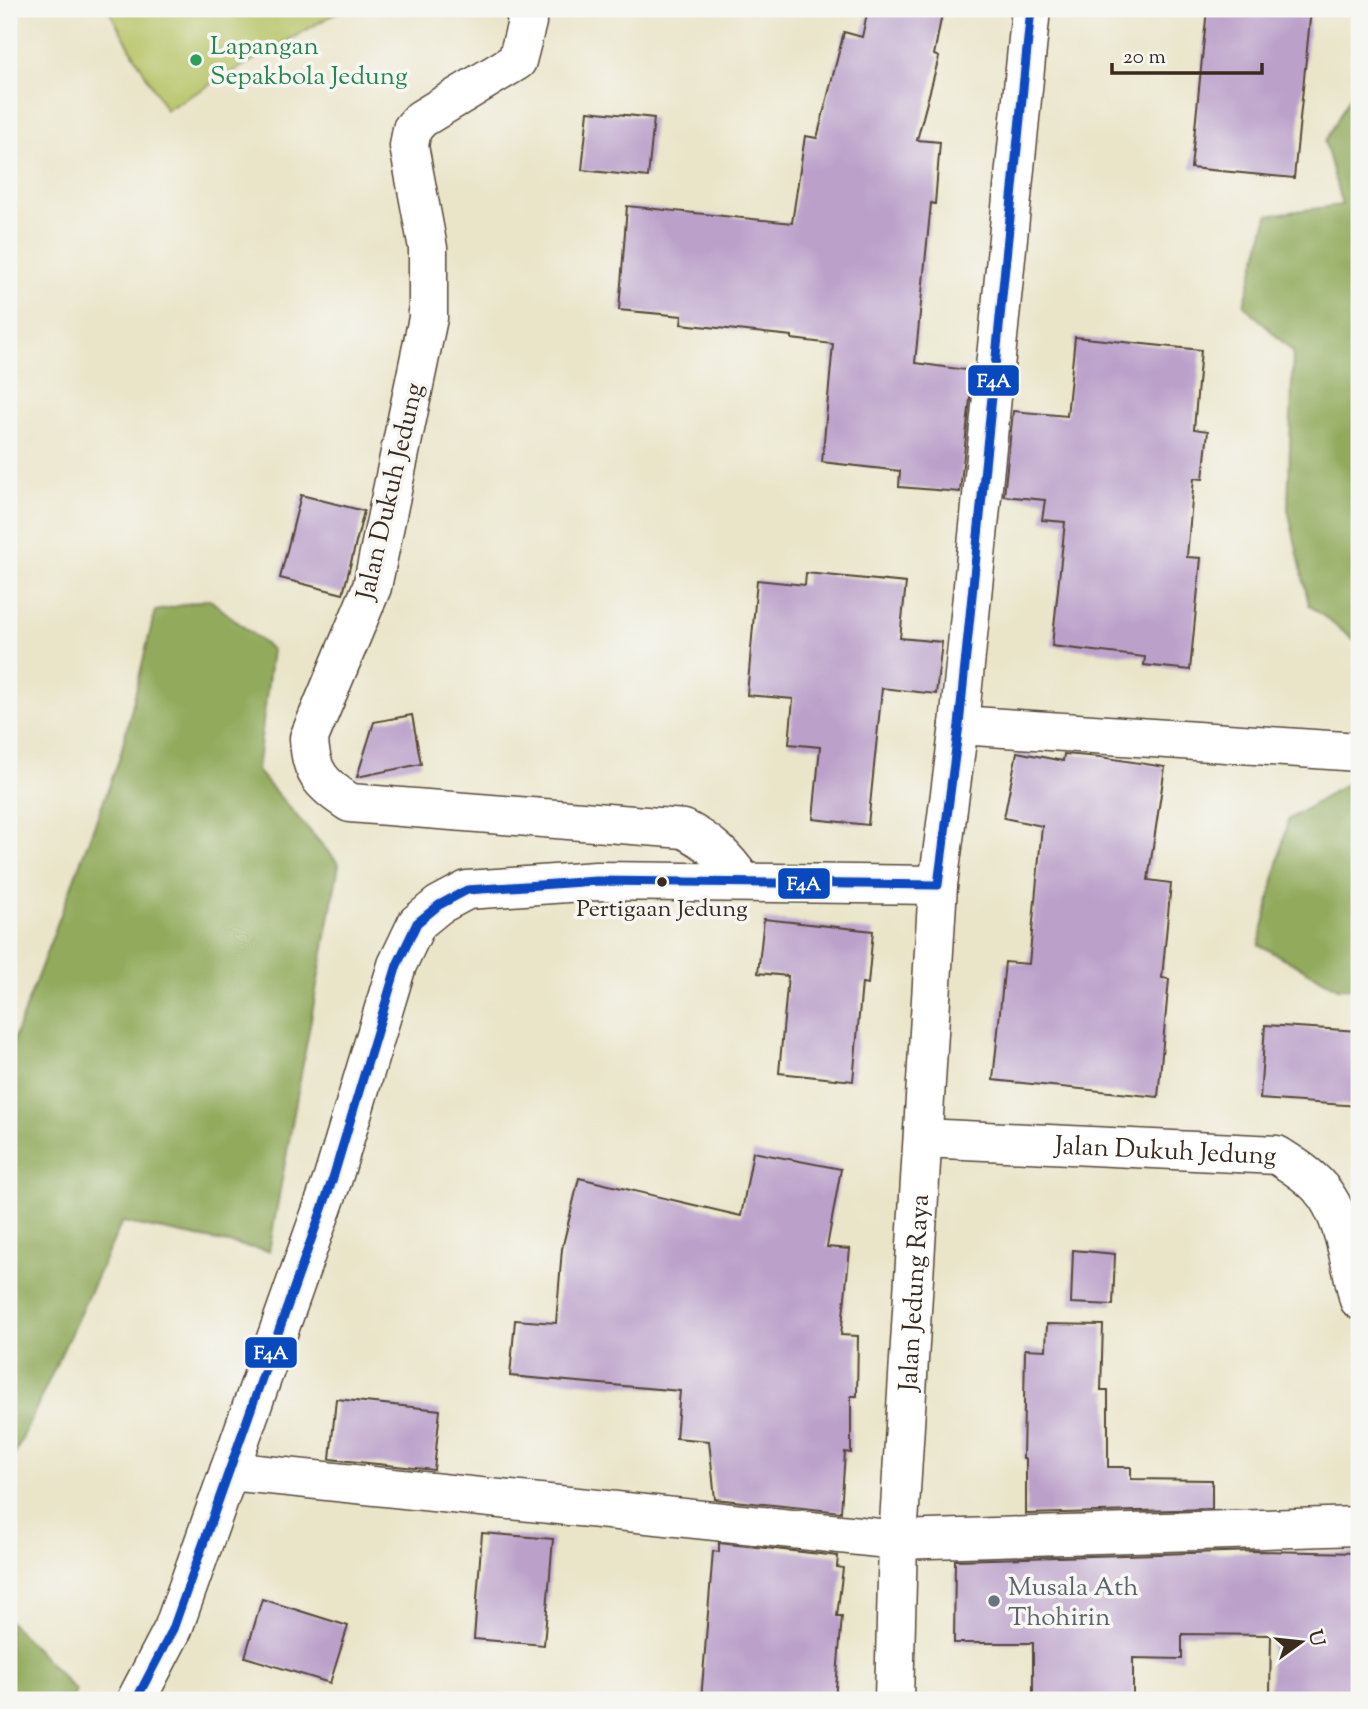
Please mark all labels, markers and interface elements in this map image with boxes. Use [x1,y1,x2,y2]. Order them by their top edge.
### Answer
place label: Lapangan Sepakbola Jedung [210,29,408,96]
scale bar [1112,32,1263,76]
text: 20 m [1123,43,1166,73]
marker: Lapangan Sepakbola Jedung [188,52,204,68]
line badge: F4A [967,364,1020,397]
text: F4A [977,369,1012,396]
street label: Jalan Dukuh Jedung [348,379,434,606]
line badge: F4A [777,867,831,900]
text: F4A [787,872,822,899]
marker: Pertigaan Jedung [655,875,669,889]
place label: Pertigaan Jedung [576,893,748,927]
street label: Jalan Dukuh Jedung [1052,1128,1277,1176]
street label: Jalan Jedung Raya [891,1193,940,1394]
line badge: F4A [244,1336,298,1369]
text: F4A [254,1341,289,1368]
place label: Musala Ath Thohirin [1008,1570,1138,1637]
marker: Musala Ath Thohirin [986,1593,1002,1609]
north arrow [1266,1608,1336,1678]
text: U [1300,1627,1330,1650]

